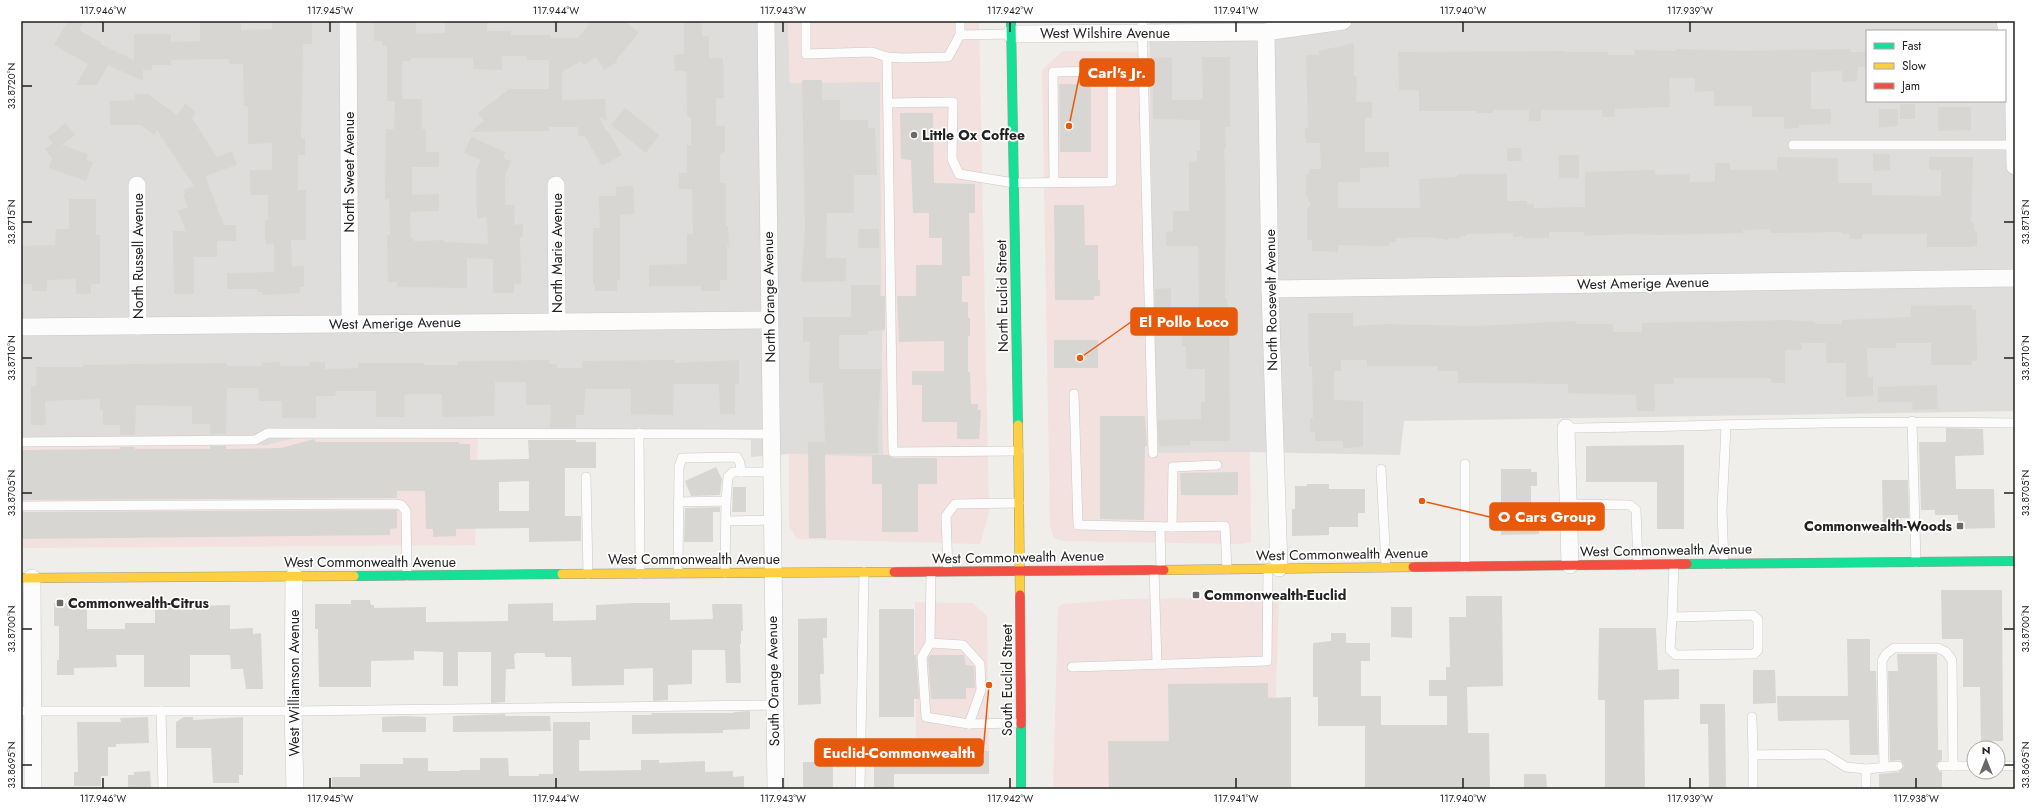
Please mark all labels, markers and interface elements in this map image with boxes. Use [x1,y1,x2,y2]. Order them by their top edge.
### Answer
text: 117.946°W [80,3,126,18]
text: 117.945°W [307,3,353,18]
text: 117.944°W [533,3,579,18]
text: 117.943°W [760,3,806,18]
text: 117.942°W [987,3,1033,18]
text: 117.941°W [1213,3,1259,18]
text: 117.940°W [1440,3,1486,18]
text: 117.939°W [1667,3,1713,18]
street label: West Wilshire Avenue [1040,23,1170,43]
legend [1866,30,2006,102]
text: Fast [1902,37,1921,55]
text: Slow [1902,57,1927,75]
callout: Carl's Jr. [1080,59,1154,86]
text: Carl's Jr. [1088,62,1146,84]
text: 33.8720°N [4,63,19,109]
text: Jam [1900,77,1920,95]
street label: North Sweet Avenue [339,112,359,232]
place label: Little Ox Coffee [922,125,1025,145]
marker: Little Ox Coffee [909,130,919,140]
street label: North Russell Avenue [128,193,148,319]
street label: North Marie Avenue [547,193,567,313]
text: 33.8715°N [4,200,19,245]
text: 33.8715°N [2018,200,2033,245]
street label: North Roosevelt Avenue [1260,229,1282,371]
street label: North Orange Avenue [758,231,780,363]
street label: North Euclid Street [991,239,1013,352]
street label: West Amerige Avenue [1577,272,1709,294]
callout: El Pollo Loco [1131,308,1237,335]
text: El Pollo Loco [1139,311,1229,333]
street label: West Amerige Avenue [329,312,461,334]
text: 33.8710°N [4,335,19,381]
text: 33.8710°N [2018,335,2033,381]
text: 33.8705°N [4,470,19,516]
text: 33.8705°N [2018,470,2033,516]
callout: O Cars Group [1490,503,1604,530]
text: O Cars Group [1498,506,1596,528]
place label: Commonwealth-Woods [1804,516,1953,536]
marker: Commonwealth-Woods [1955,521,1965,531]
street label: West Commonwealth Avenue [1580,538,1752,562]
street label: West Commonwealth Avenue [1256,542,1428,566]
street label: West Commonwealth Avenue [932,545,1104,569]
street label: West Commonwealth Avenue [608,549,780,569]
street label: West Commonwealth Avenue [284,552,456,572]
place label: Commonwealth-Euclid [1204,585,1346,605]
marker: Commonwealth-Euclid [1191,590,1201,600]
place label: Commonwealth-Citrus [68,593,210,613]
marker: Commonwealth-Citrus [55,598,65,608]
text: 33.8700°N [4,606,19,652]
text: 33.8700°N [2018,606,2033,652]
street label: West Williamson Avenue [284,610,304,756]
street label: South Orange Avenue [762,616,784,746]
street label: South Euclid Street [997,623,1017,736]
callout: Euclid-Commonwealth [815,739,983,766]
north arrow [1966,740,2006,780]
text: 33.8695°N [4,742,19,788]
text: Euclid-Commonwealth [823,742,975,764]
text: N [1982,742,1990,758]
text: 33.8695°N [2018,742,2033,788]
text: 117.946°W [80,791,126,806]
text: 117.945°W [307,791,353,806]
text: 117.944°W [533,791,579,806]
text: 117.943°W [760,791,806,806]
text: 117.942°W [987,791,1033,806]
text: 117.941°W [1213,791,1259,806]
text: 117.940°W [1440,791,1486,806]
text: 117.939°W [1667,791,1713,806]
text: 117.938°W [1893,791,1939,806]

